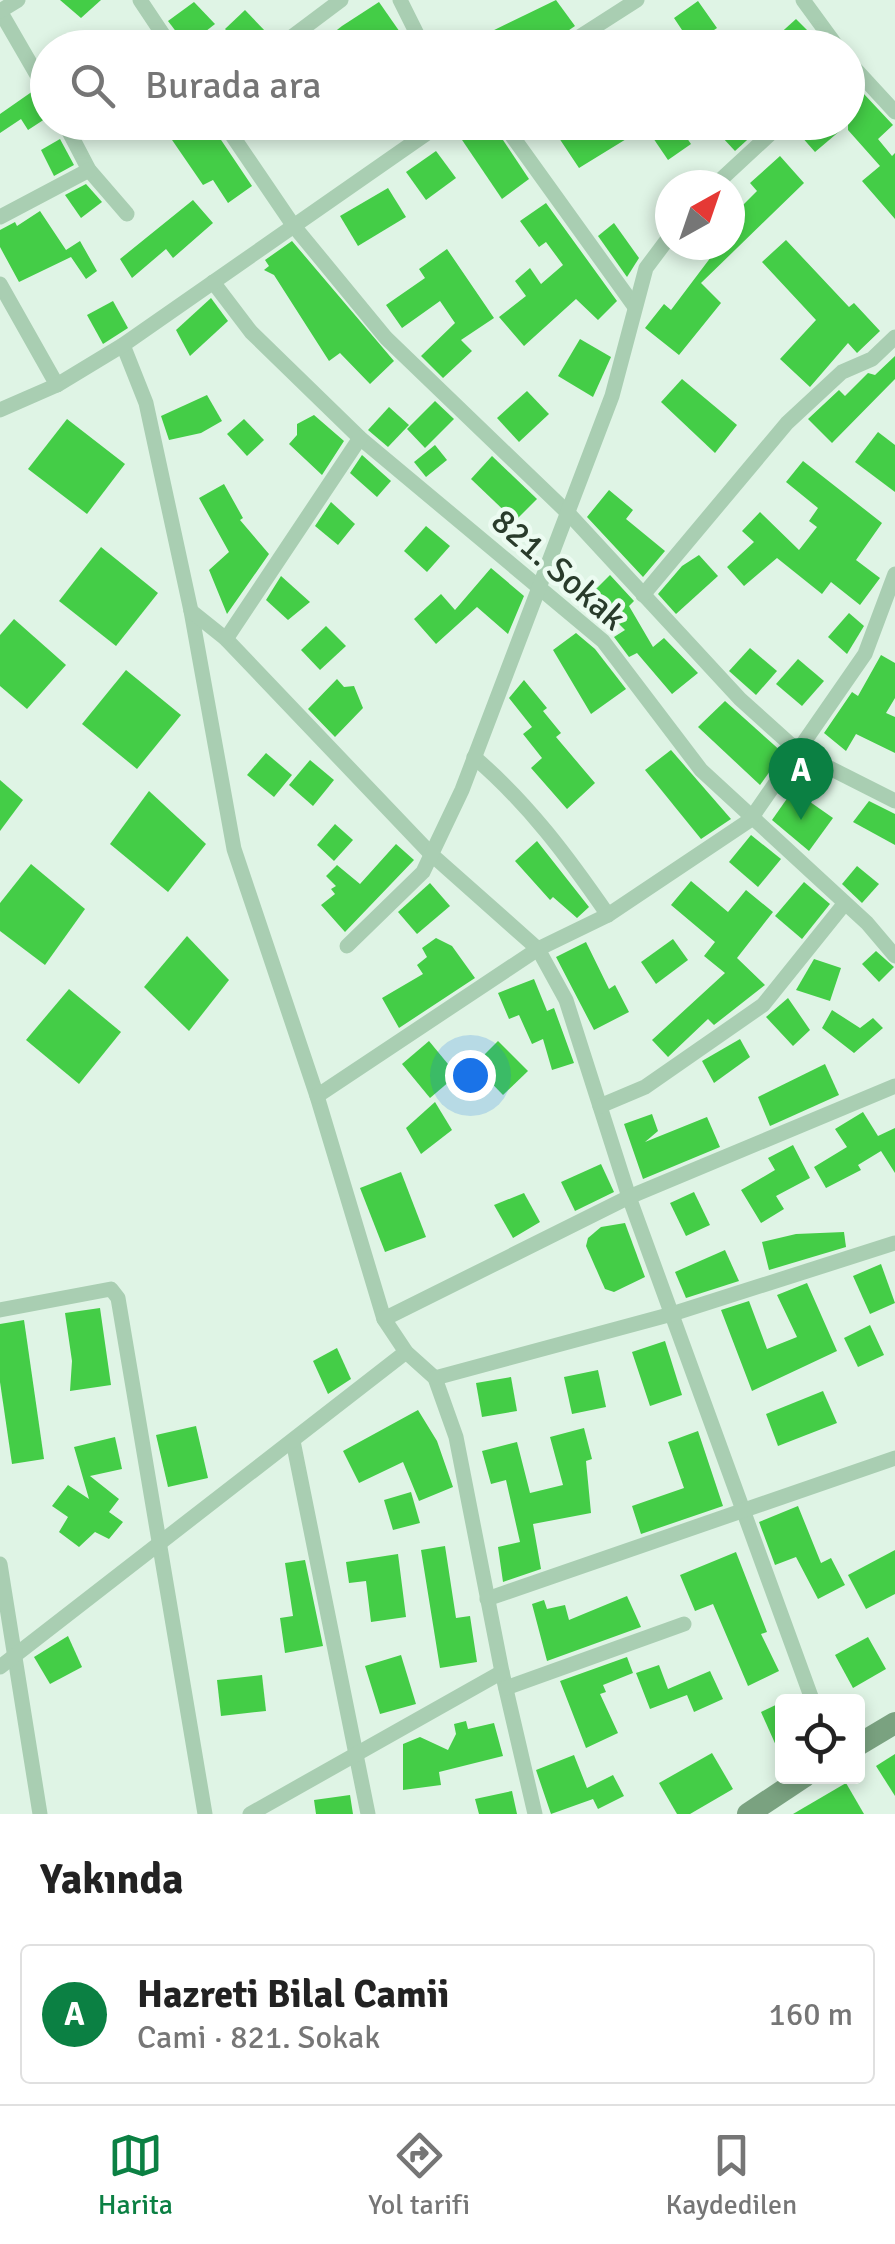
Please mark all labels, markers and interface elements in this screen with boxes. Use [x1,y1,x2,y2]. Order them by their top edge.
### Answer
search box [30,30,865,140]
icon: search [65,58,120,113]
text: Burada ara [145,62,322,109]
north arrow [655,170,745,260]
street label: 821. Sokak [483,499,635,639]
pin: A [768,738,834,820]
your location [445,1050,496,1101]
map controls [775,1694,865,1784]
button: locate [775,1694,865,1784]
text: Yakında [40,1854,184,1905]
text: Hazreti Bilal Camii [137,1971,449,2018]
text: A [64,1995,85,2034]
text: 160 m [769,1995,853,2034]
text: Cami · 821. Sokak [137,2018,380,2057]
tab: Harita [98,2128,173,2222]
tab: Yol tarifi [368,2128,470,2222]
tab: Kaydedilen [665,2128,797,2222]

